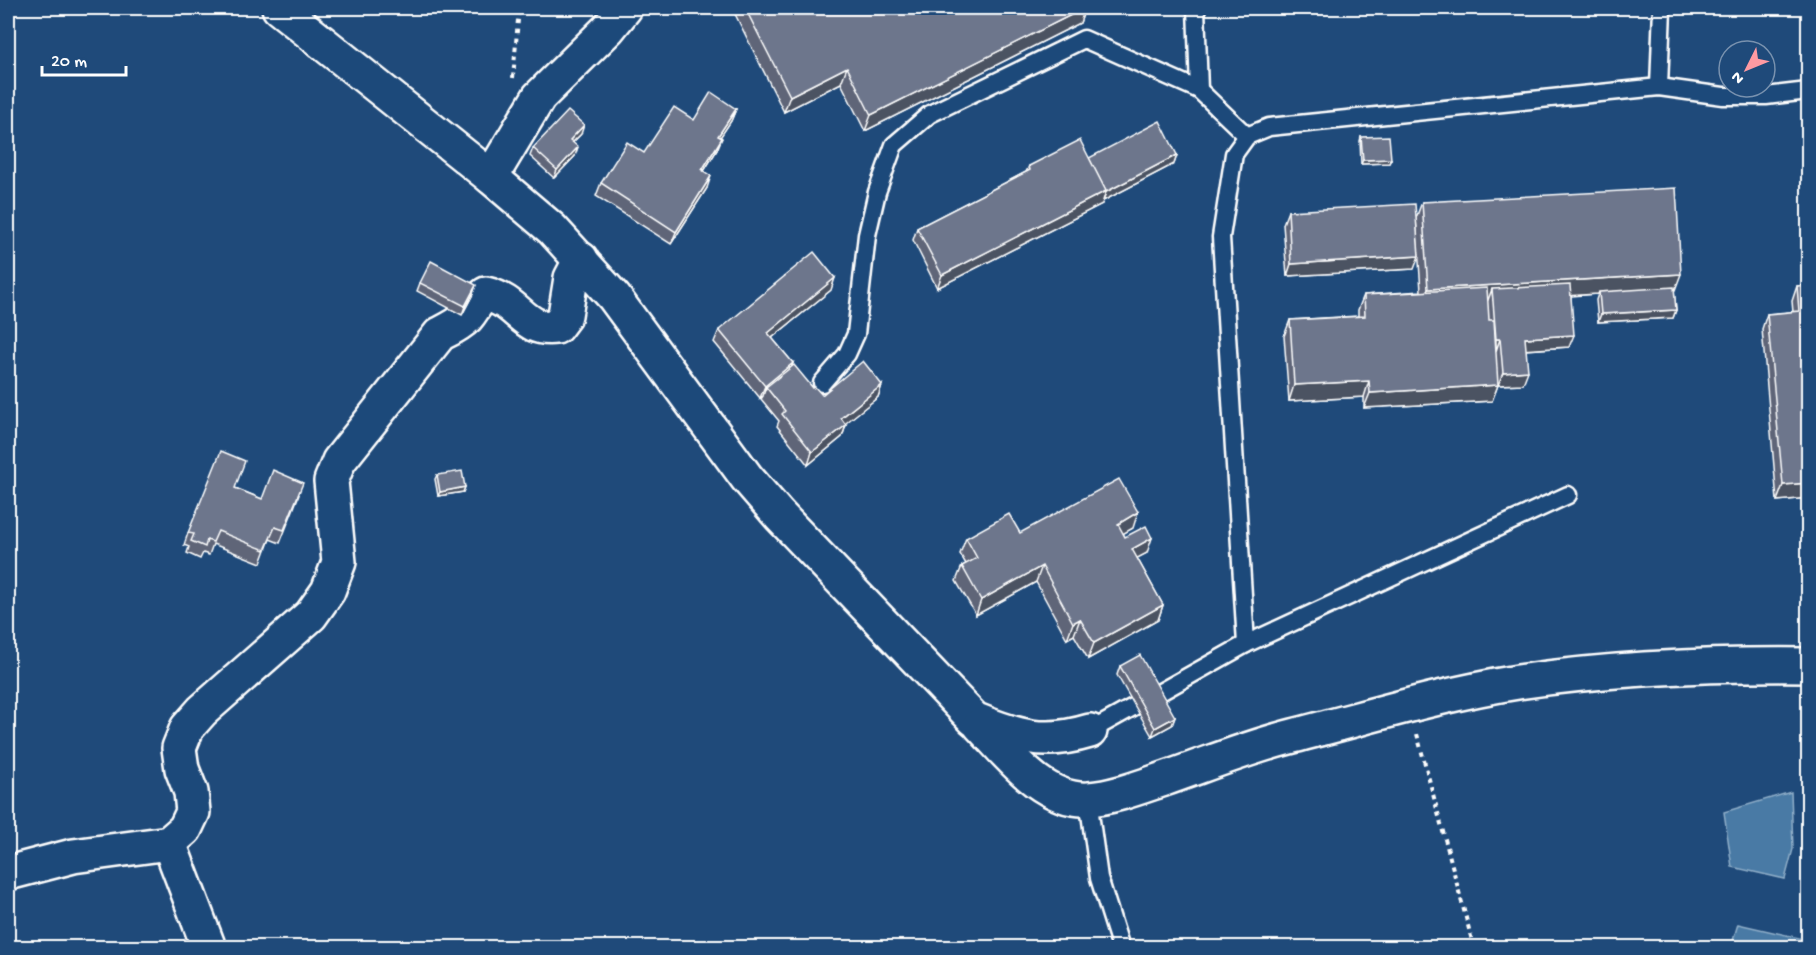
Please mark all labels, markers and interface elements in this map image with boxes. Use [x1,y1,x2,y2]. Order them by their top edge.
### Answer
scale bar [42,39,126,77]
north arrow [1717,39,1777,99]
text: 20 m [51,52,87,73]
text: N [1728,66,1749,87]

